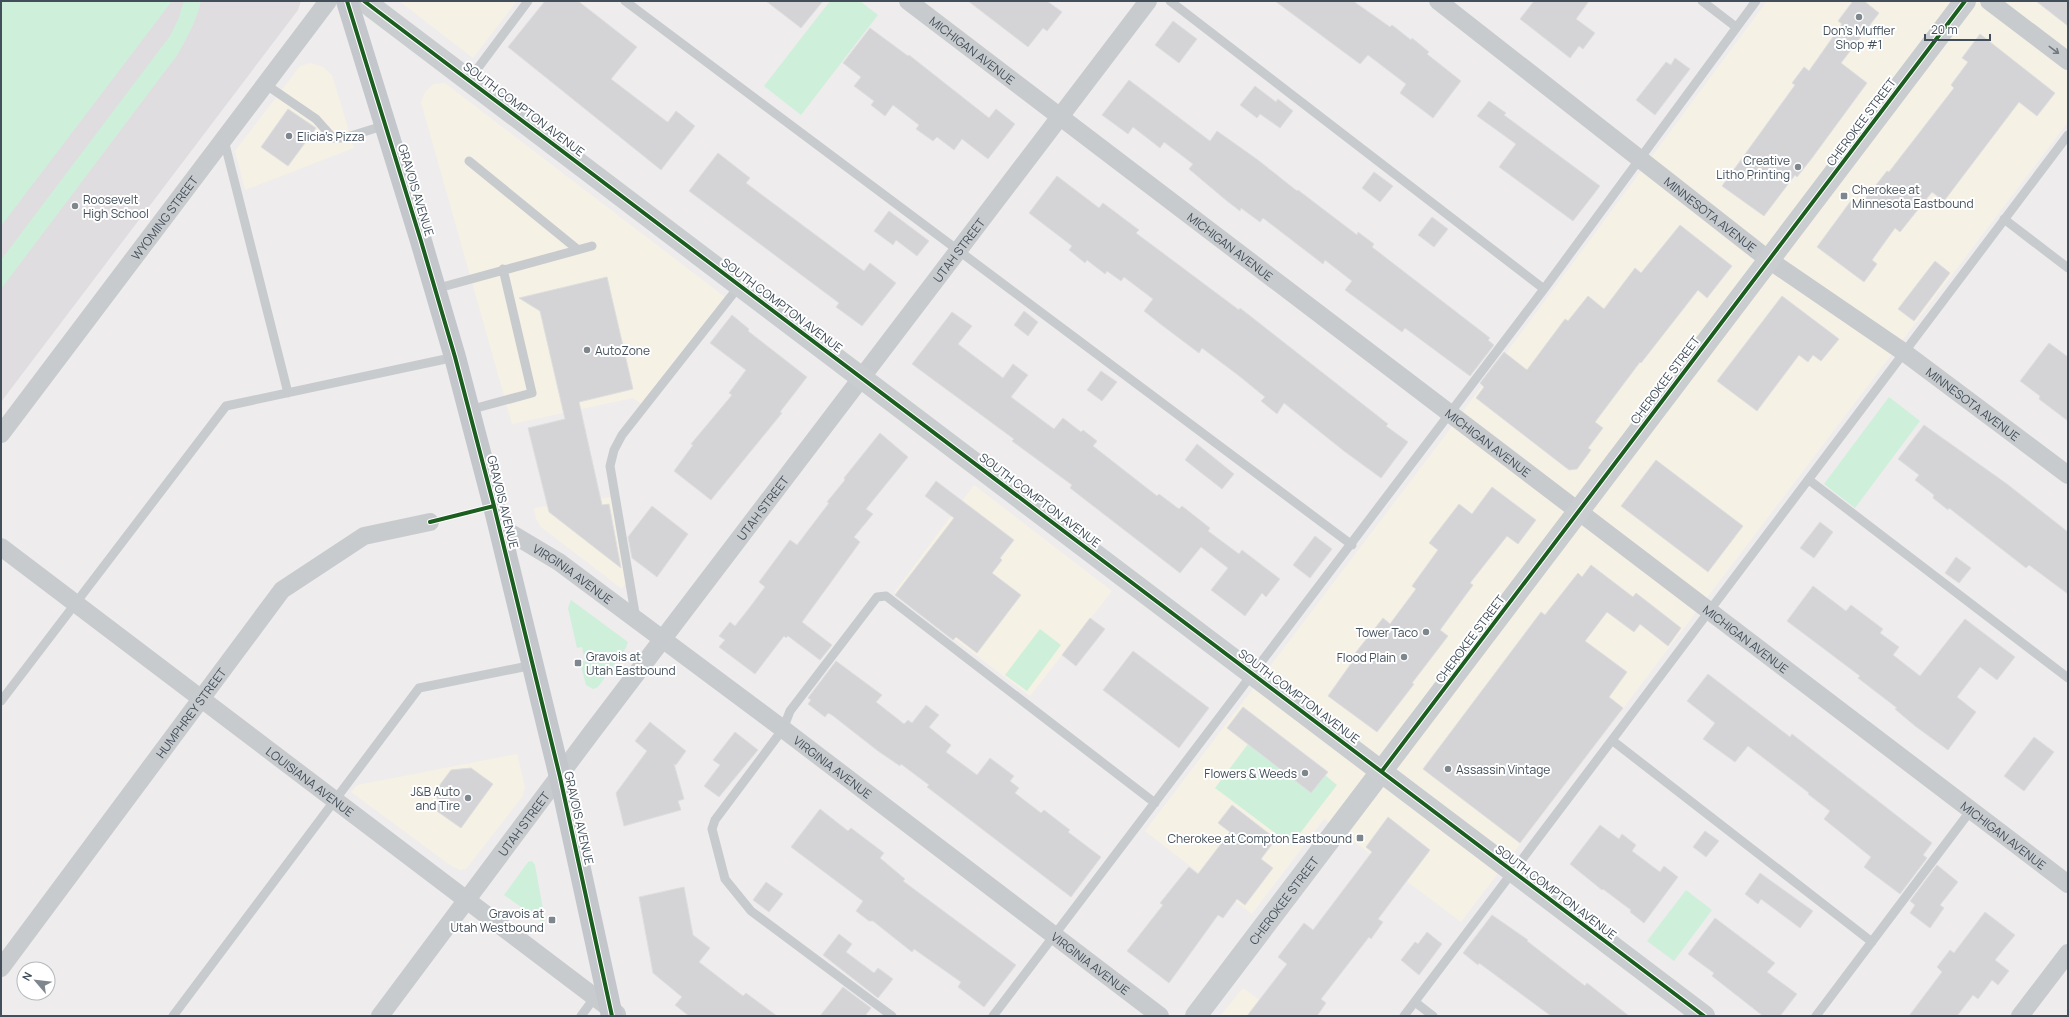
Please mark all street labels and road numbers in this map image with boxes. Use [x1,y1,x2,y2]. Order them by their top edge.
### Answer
street label: MICHIGAN AVENUE [926,12,1019,88]
street label: SOUTH COMPTON AVENUE [460,58,588,160]
street label: CHEROKEE STREET [1822,74,1900,169]
street label: GRAVOIS AVENUE [394,142,438,238]
street label: WYOMING STREET [127,172,202,263]
street label: MINNESOTA AVENUE [1661,173,1760,256]
street label: MICHIGAN AVENUE [1184,208,1277,284]
street label: UTAH STREET [929,214,989,286]
street label: SOUTH COMPTON AVENUE [718,254,846,356]
street label: CHEROKEE STREET [1626,332,1704,427]
street label: MINNESOTA AVENUE [1923,363,2023,445]
street label: MICHIGAN AVENUE [1442,404,1534,481]
street label: SOUTH COMPTON AVENUE [976,449,1104,551]
street label: GRAVOIS AVENUE [483,454,523,550]
street label: UTAH STREET [733,472,793,544]
street label: VIRGINIA AVENUE [530,540,616,608]
street label: CHEROKEE STREET [1431,591,1509,686]
street label: MICHIGAN AVENUE [1700,601,1792,677]
street label: SOUTH COMPTON AVENUE [1235,645,1363,747]
street label: HUMPHREY STREET [152,664,230,761]
street label: VIRGINIA AVENUE [790,732,876,802]
street label: LOUISIANA AVENUE [263,743,358,820]
street label: GRAVOIS AVENUE [560,770,598,867]
street label: UTAH STREET [494,787,554,859]
street label: MICHIGAN AVENUE [1957,797,2050,873]
street label: SOUTH COMPTON AVENUE [1492,841,1620,943]
street label: CHEROKEE STREET [1245,852,1323,948]
street label: VIRGINIA AVENUE [1048,928,1133,999]

